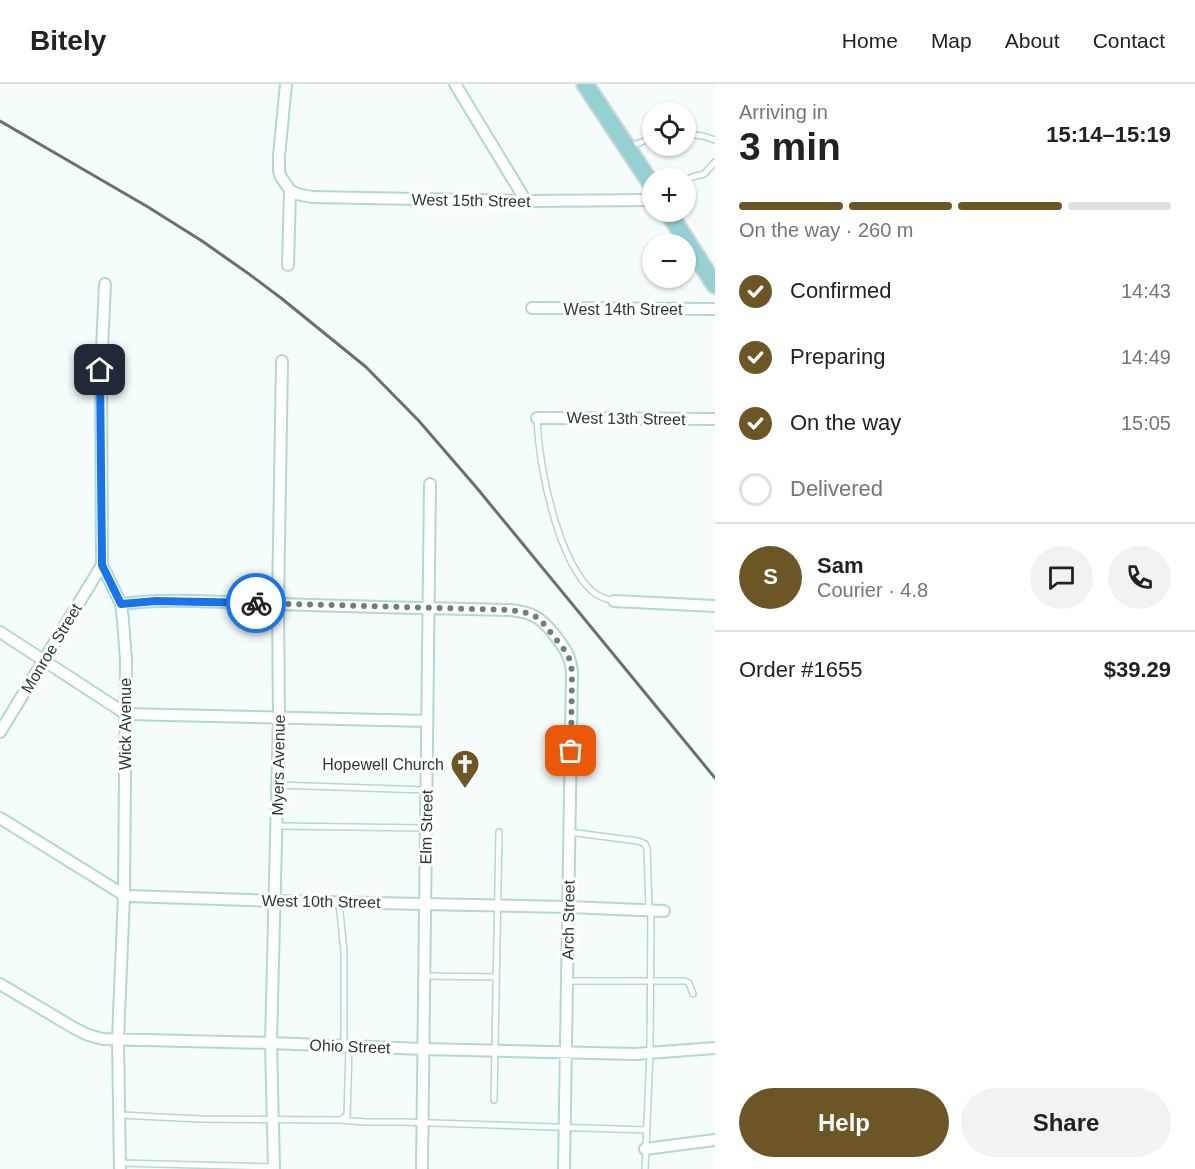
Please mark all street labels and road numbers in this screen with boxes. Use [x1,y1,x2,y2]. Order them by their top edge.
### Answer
street label: West 15th Street [411,191,531,210]
street label: West 14th Street [564,301,683,318]
street label: West 13th Street [566,409,686,428]
street label: Monroe Street [18,600,85,696]
street label: Wick Avenue [117,678,134,770]
street label: Myers Avenue [269,714,288,816]
street label: Elm Street [417,789,436,864]
street label: Arch Street [559,879,578,960]
street label: West 10th Street [261,892,381,911]
street label: Ohio Street [309,1037,391,1056]

